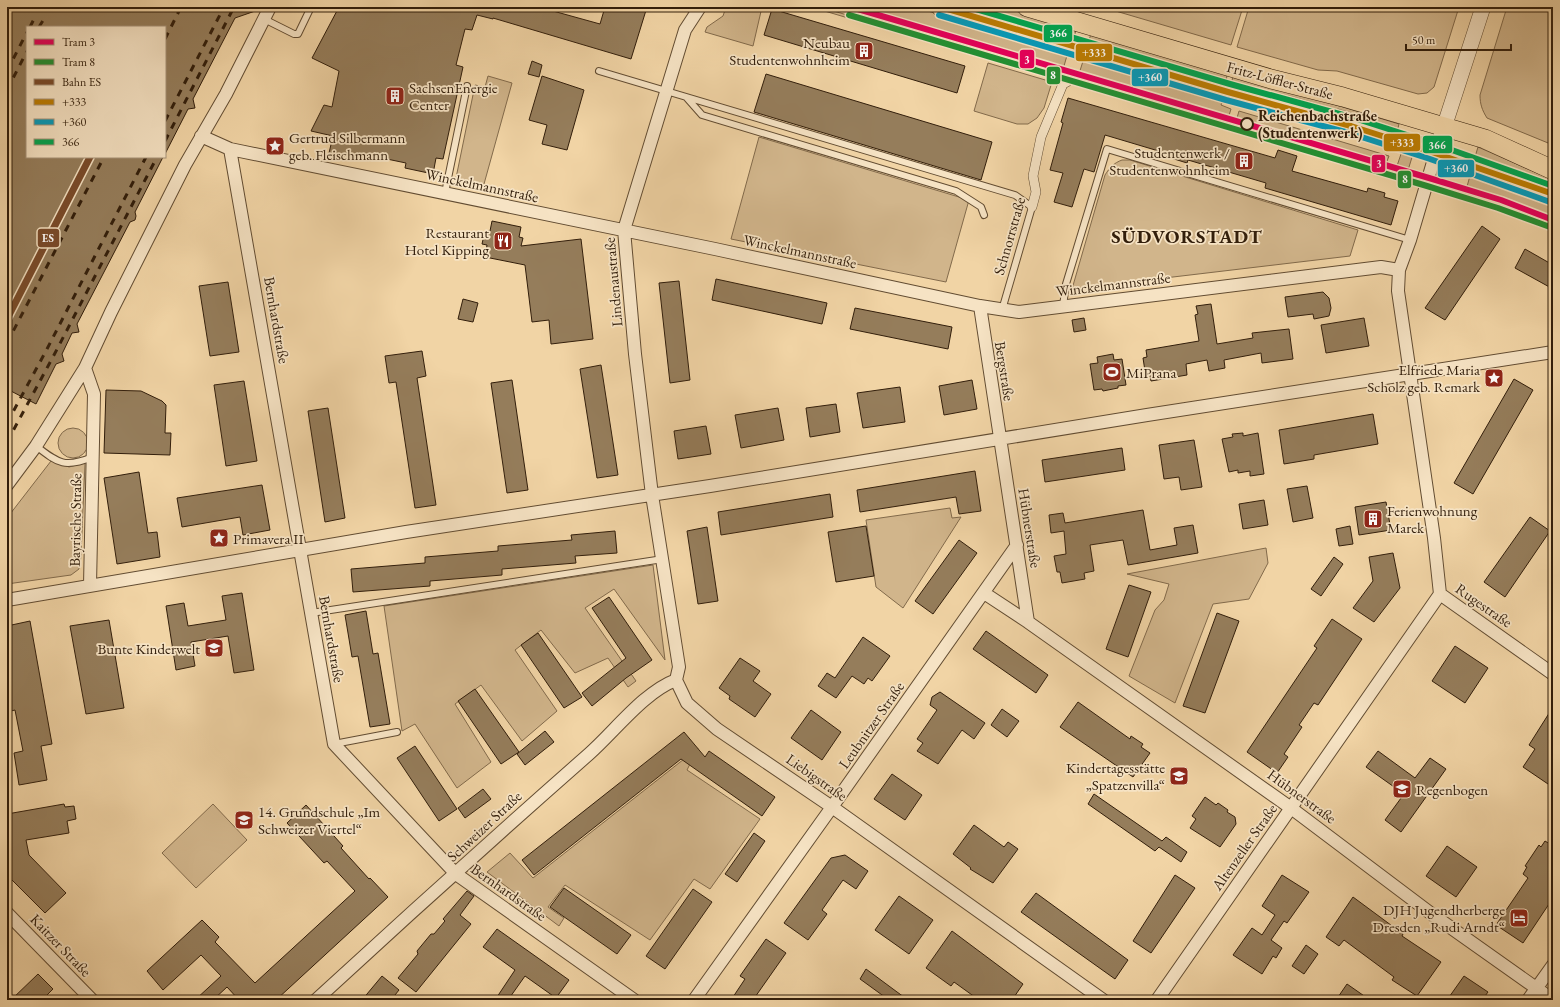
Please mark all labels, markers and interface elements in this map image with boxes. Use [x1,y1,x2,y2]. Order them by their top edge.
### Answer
line badge: 366 [1043,24,1073,43]
legend [26,26,166,158]
text: 366 [1049,26,1067,40]
scale bar [1406,26,1511,52]
text: 50 m [1412,32,1436,48]
place label: Neubau Studentenwohnheim [729,33,850,69]
text: Tram 3 [62,34,95,50]
building icon: Neubau Studentenwohnheim [853,40,875,62]
line badge: +333 [1075,43,1113,62]
text: +333 [1082,45,1106,59]
line badge: 3 [1019,49,1035,69]
text: 3 [1024,52,1030,66]
text: Tram 8 [62,54,95,70]
street label: Fritz-Löffler-Straße [1225,57,1335,103]
line badge: 8 [1046,66,1061,85]
text: 8 [1050,68,1056,82]
line badge: +360 [1131,68,1169,87]
text: +360 [1138,70,1162,84]
text: Bahn ES [62,74,102,90]
place label: SachsenEnergie Center [409,78,498,114]
building icon: SachsenEnergie Center [384,85,406,107]
text: +333 [62,94,87,110]
place label: Reichenbachstraße (Studentenwerk) [1258,106,1377,142]
text: +360 [62,114,87,130]
marker: Reichenbachstraße (Studentenwerk) [1240,117,1254,131]
place label: Gertrud Silbermann geb. Fleischmann [289,128,405,164]
line badge: +333 [1383,133,1421,152]
text: 366 [62,134,80,150]
place icon: Gertrud Silbermann geb. Fleischmann [264,135,286,157]
text: +333 [1390,135,1414,149]
line badge: 366 [1422,135,1453,154]
text: 366 [1428,138,1446,152]
place label: Studentenwerk / Studentenwohnheim [1109,143,1230,179]
building icon: Studentenwerk / Studentenwohnheim [1233,150,1255,172]
line badge: 3 [1371,154,1386,173]
text: 3 [1376,156,1382,170]
line badge: +360 [1437,159,1475,178]
text: +360 [1444,161,1468,175]
street label: Winckelmannstraße [424,164,540,206]
line badge: 8 [1397,170,1412,189]
text: 8 [1402,172,1408,186]
street label: Schnorrstraße [989,195,1029,277]
place label: Restaurant Hotel Kipping [405,223,489,259]
district label: SÜDVORSTADT [1111,224,1263,249]
line badge: ES [37,228,60,248]
restaurant icon: Restaurant Hotel Kipping [492,230,514,252]
street label: Winckelmannstraße [742,230,858,272]
text: ES [42,231,54,245]
street label: Lindenaustraße [600,236,626,327]
street label: Winckelmannstraße [1055,268,1171,300]
street label: Bernhardstraße [260,275,294,365]
street label: Bergstraße [991,340,1019,402]
place label: Elfriede Maria Scholz geb. Remark [1367,360,1481,396]
sports icon: MiPrana [1101,361,1123,383]
place label: MiPrana [1126,363,1176,382]
place icon: Elfriede Maria Scholz geb. Remark [1483,367,1505,389]
street label: Bayrische Straße [65,473,85,567]
street label: Hübnerstraße [1014,487,1046,569]
place label: Ferienwohnung Marek [1387,501,1478,537]
building icon: Ferienwohnung Marek [1362,508,1384,530]
place icon: Primavera II [208,527,230,549]
place label: Primavera II [233,529,304,548]
street label: Rugestraße [1452,579,1516,631]
street label: Bernhardstraße [315,594,349,684]
school or university icon: Bunte Kinderwelt [203,637,225,659]
place label: Bunte Kinderwelt [97,639,200,658]
street label: Leubnitzer Straße [834,678,908,772]
street label: Liebigstraße [783,749,851,805]
place label: Kindertagesstätte „Spatzenvilla“ [1066,758,1165,794]
school or university icon: Kindertagesstätte „Spatzenvilla“ [1168,765,1190,787]
street label: Hübnerstraße [1264,765,1340,827]
school or university icon: Regenbogen [1391,778,1413,800]
place label: Regenbogen [1416,780,1488,799]
street label: Schweizer Straße [443,786,525,866]
street label: Altenzeller Straße [1207,800,1281,895]
place label: 14. Grundschule „Im Schweizer Viertel“ [258,802,381,838]
school or university icon: 14. Grundschule „Im Schweizer Viertel“ [233,809,255,831]
street label: Bernhardstraße [468,859,551,925]
place label: DJH Jugendherberge Dresden „Rudi Arndt“ [1373,900,1505,936]
hotel icon: DJH Jugendherberge Dresden „Rudi Arndt“ [1508,907,1530,929]
street label: Kaitzer Straße [26,910,96,981]

